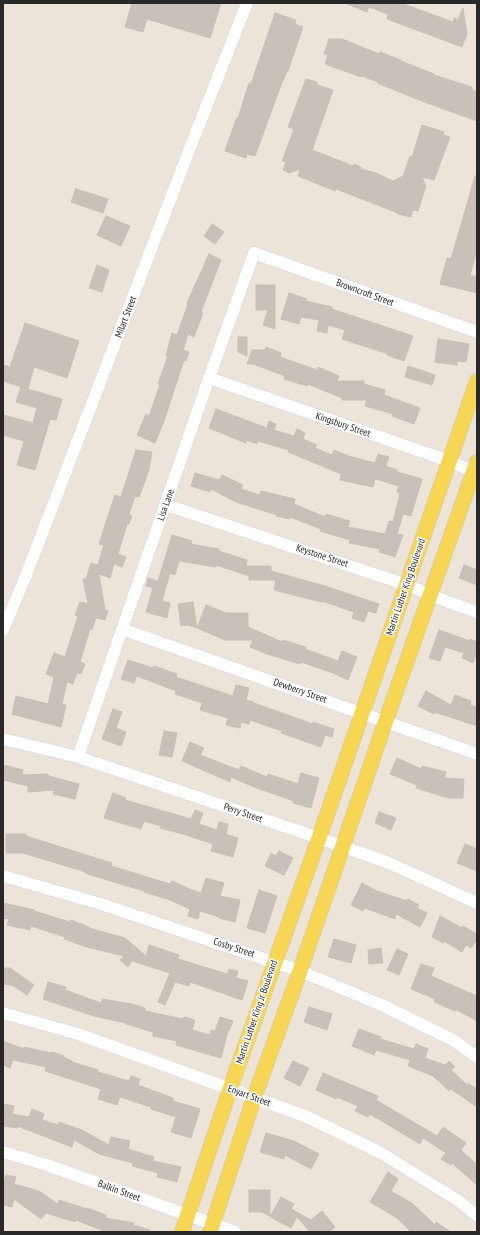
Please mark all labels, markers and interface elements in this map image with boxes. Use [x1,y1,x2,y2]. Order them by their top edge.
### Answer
street label: Browncroft Street [335,277,395,309]
street label: Milart Street [113,295,139,339]
street label: Kingsbury Street [314,410,372,440]
street label: Lisa Lane [155,488,177,522]
street label: Martin Luther King Boulevard [384,537,428,637]
street label: Keystone Street [294,542,350,570]
street label: Dewberry Street [272,676,328,706]
street label: Perry Street [222,801,264,825]
street label: Cosby Street [212,936,256,960]
street label: Martin Luther King Jr Boulevard [234,958,280,1066]
street label: Enyart Street [226,1083,272,1109]
street label: Balkin Street [96,1178,142,1204]

